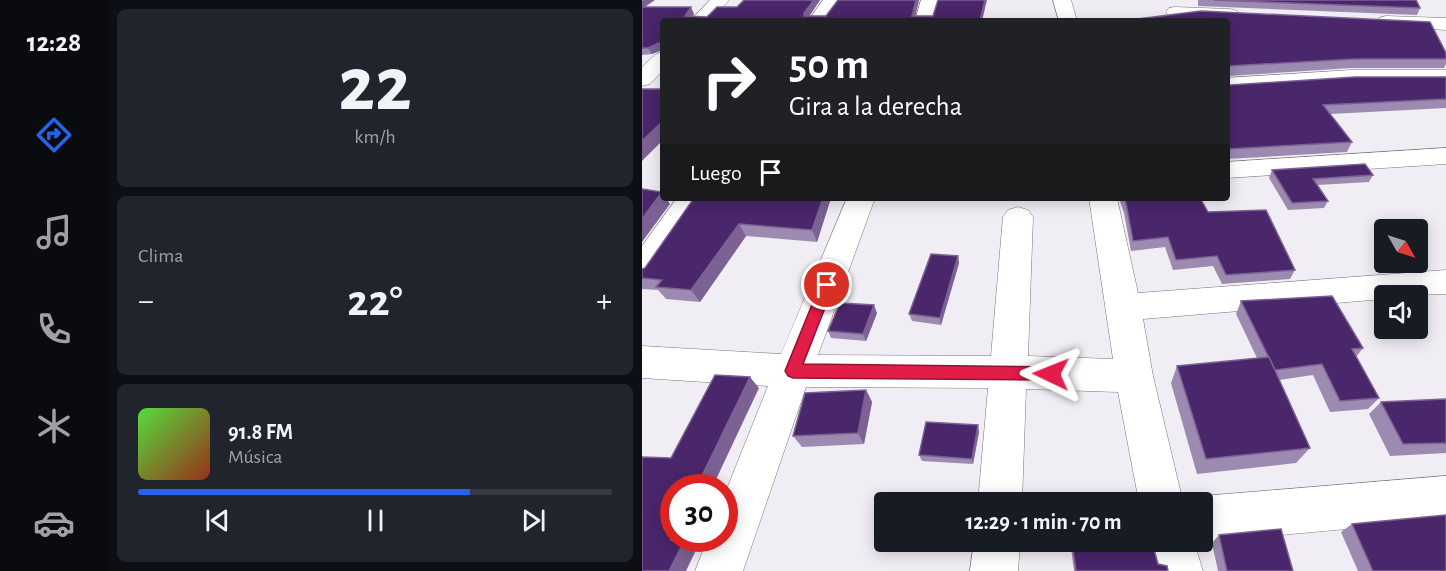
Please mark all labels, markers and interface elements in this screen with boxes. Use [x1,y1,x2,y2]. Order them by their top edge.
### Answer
text: 12:28 [27,29,81,56]
icon: right [690,42,768,120]
text: 50 m [789,44,869,86]
text: 22 [338,47,412,125]
text: Gira a la derecha [789,93,962,120]
icon: directions [33,114,75,156]
text: km/h [354,127,396,147]
icon: arrive [754,156,787,189]
text: Luego [690,162,742,184]
icon: music [33,211,75,253]
north arrow [1374,219,1428,273]
map controls [1374,219,1428,339]
text: Clima [138,246,183,266]
pin [801,259,852,310]
icon: arrive [810,268,843,301]
text: 22° [347,279,403,324]
text: − [138,285,154,318]
text: + [596,285,612,318]
button: sound [1374,285,1428,339]
icon: phone [33,308,75,350]
position arrow [1019,342,1083,406]
icon: climate [33,405,75,447]
text: 91.8 FM [228,421,293,443]
text: Música [228,447,283,467]
speed limit sign: 30 [660,474,738,552]
icon: car [33,502,75,544]
icon: previous [201,504,234,537]
icon: pause [359,504,392,537]
icon: next [517,504,550,537]
text: 12:29 · 1 min · 70 m [965,511,1122,533]

